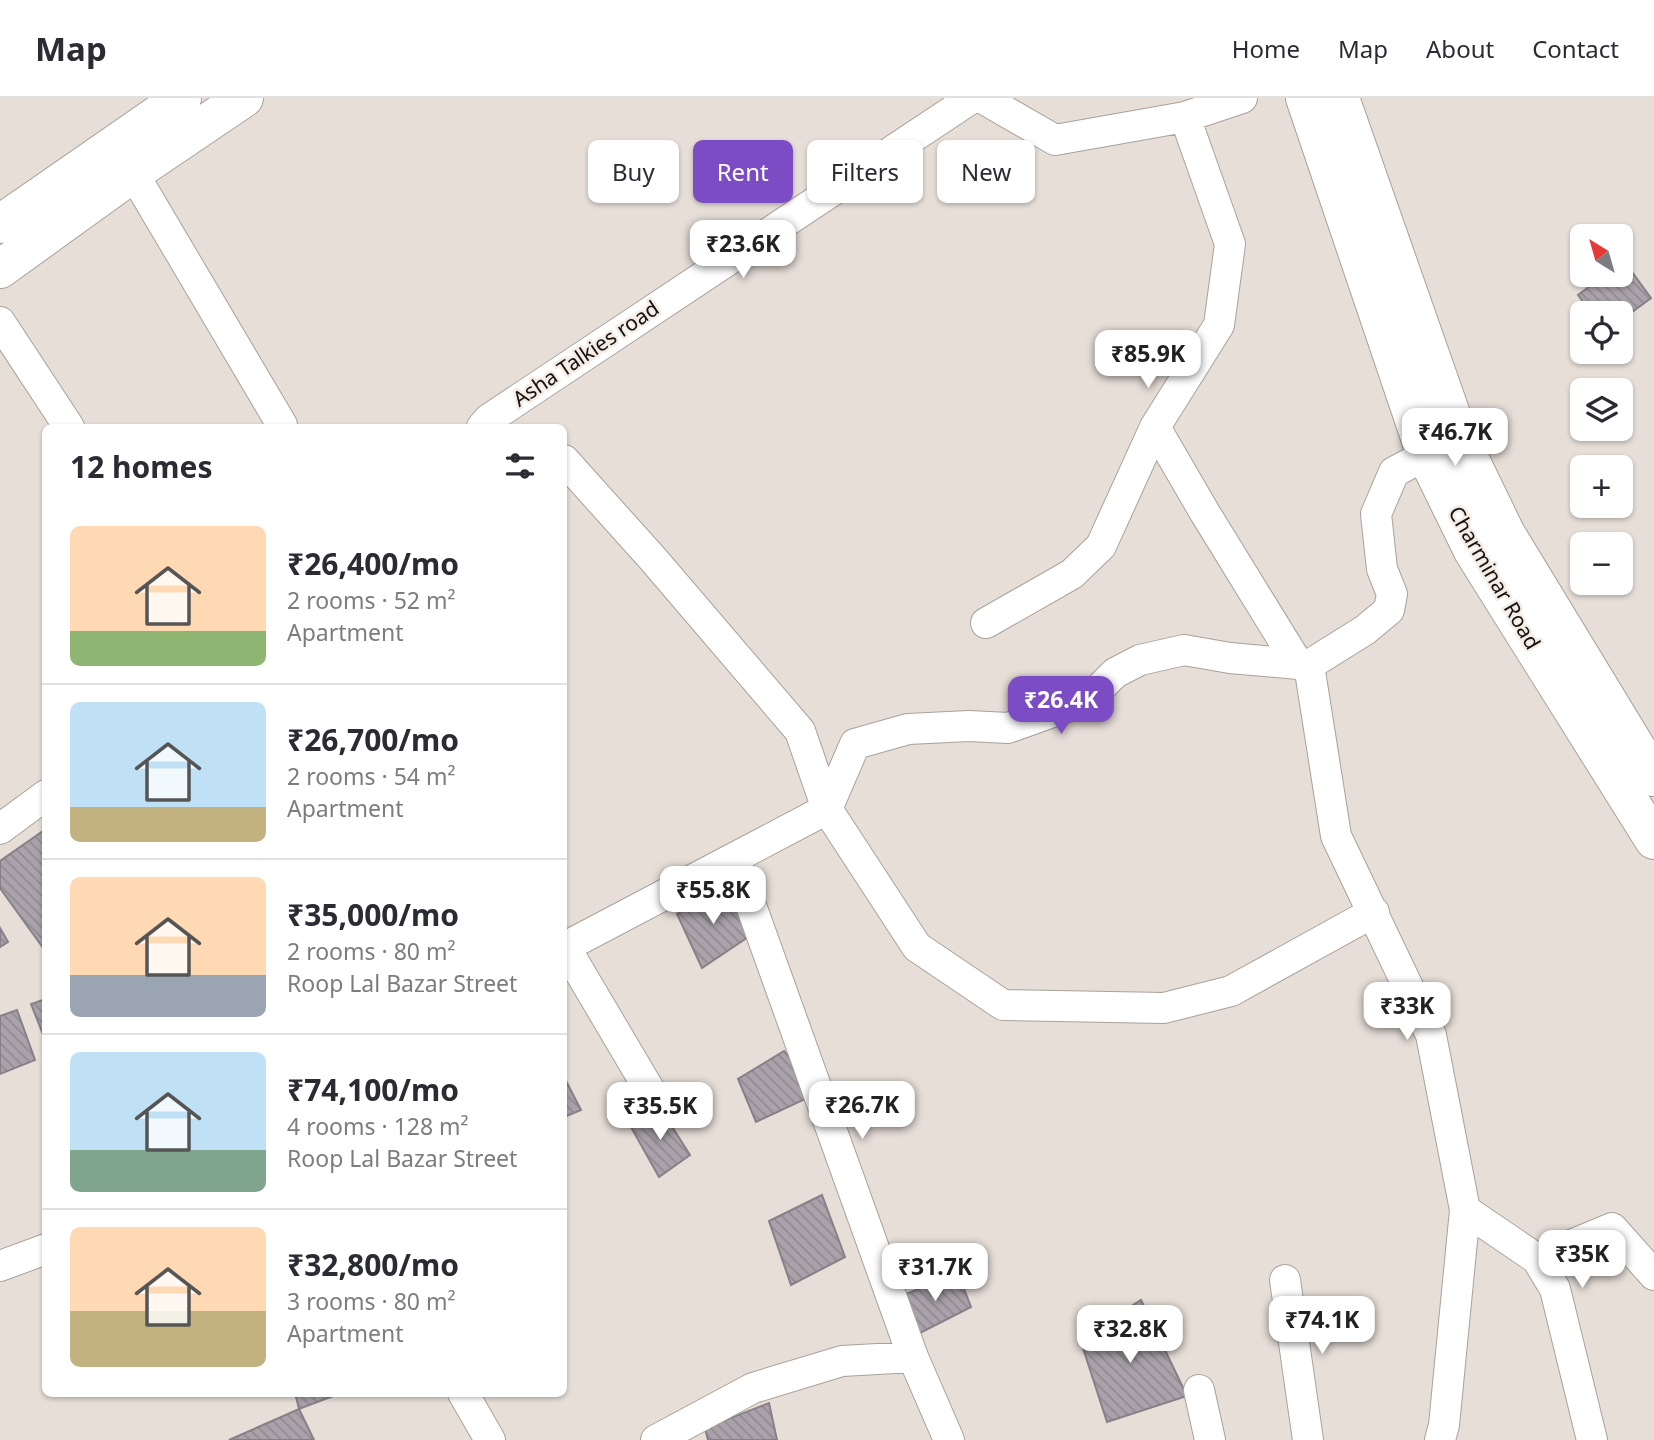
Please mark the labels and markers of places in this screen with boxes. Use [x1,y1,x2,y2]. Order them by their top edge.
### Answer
pin: ₹23.6K [686,220,800,280]
pin: ₹85.9K [1091,330,1205,390]
pin: ₹46.7K [1398,408,1512,468]
pin: ₹26.4K [1004,676,1118,736]
pin: ₹55.8K [656,866,770,926]
pin: ₹33K [1366,982,1448,1042]
pin: ₹35.5K [603,1082,717,1142]
pin: ₹26.7K [805,1082,919,1141]
pin: ₹35K [1541,1230,1623,1290]
pin: ₹31.7K [878,1244,992,1303]
pin: ₹74.1K [1265,1296,1379,1356]
pin: ₹32.8K [1073,1306,1187,1365]

